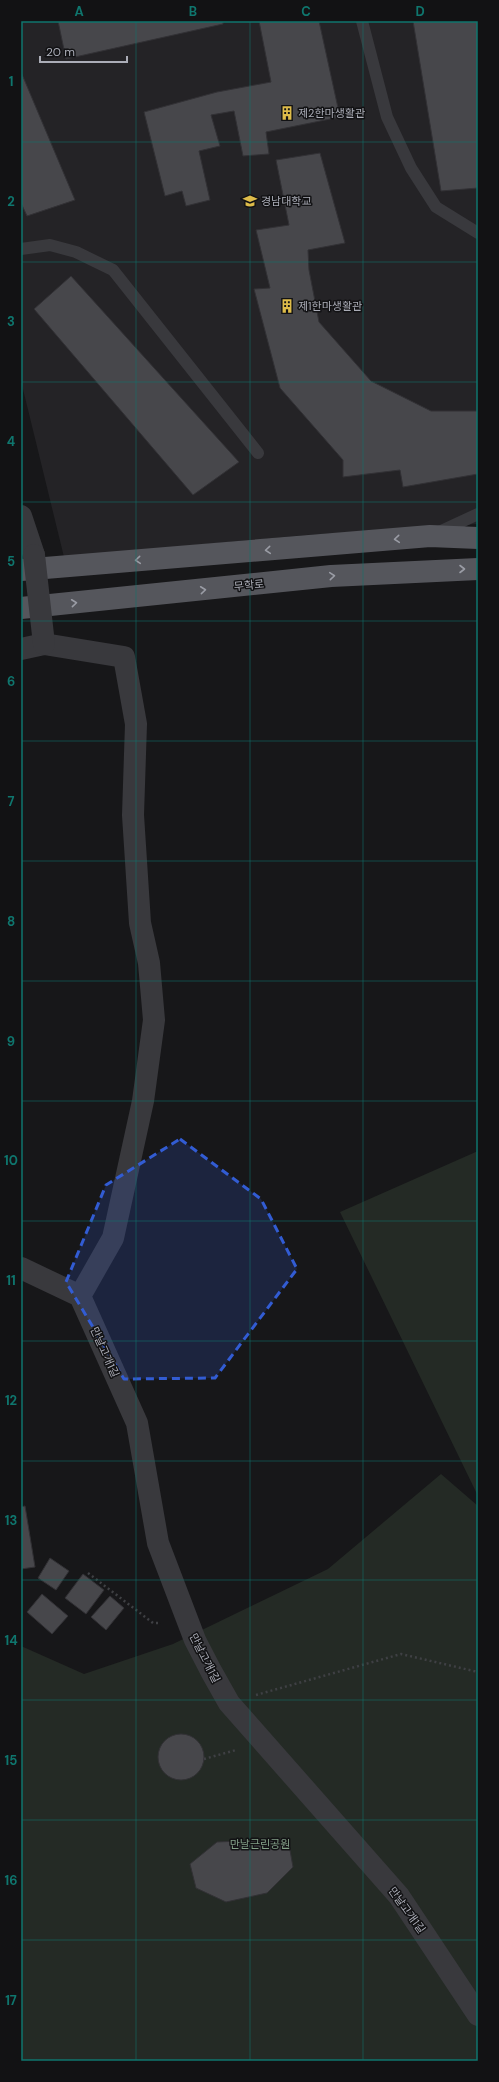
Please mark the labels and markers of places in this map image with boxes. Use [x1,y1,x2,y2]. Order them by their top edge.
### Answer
building icon: 제2한마생활관 [279,105,295,121]
place label: 제2한마생활관 [298,106,365,120]
school or university icon: 경남대학교 [242,193,258,209]
place label: 경남대학교 [261,194,312,208]
building icon: 제1한마생활관 [279,298,295,314]
place label: 제1한마생활관 [298,299,362,313]

